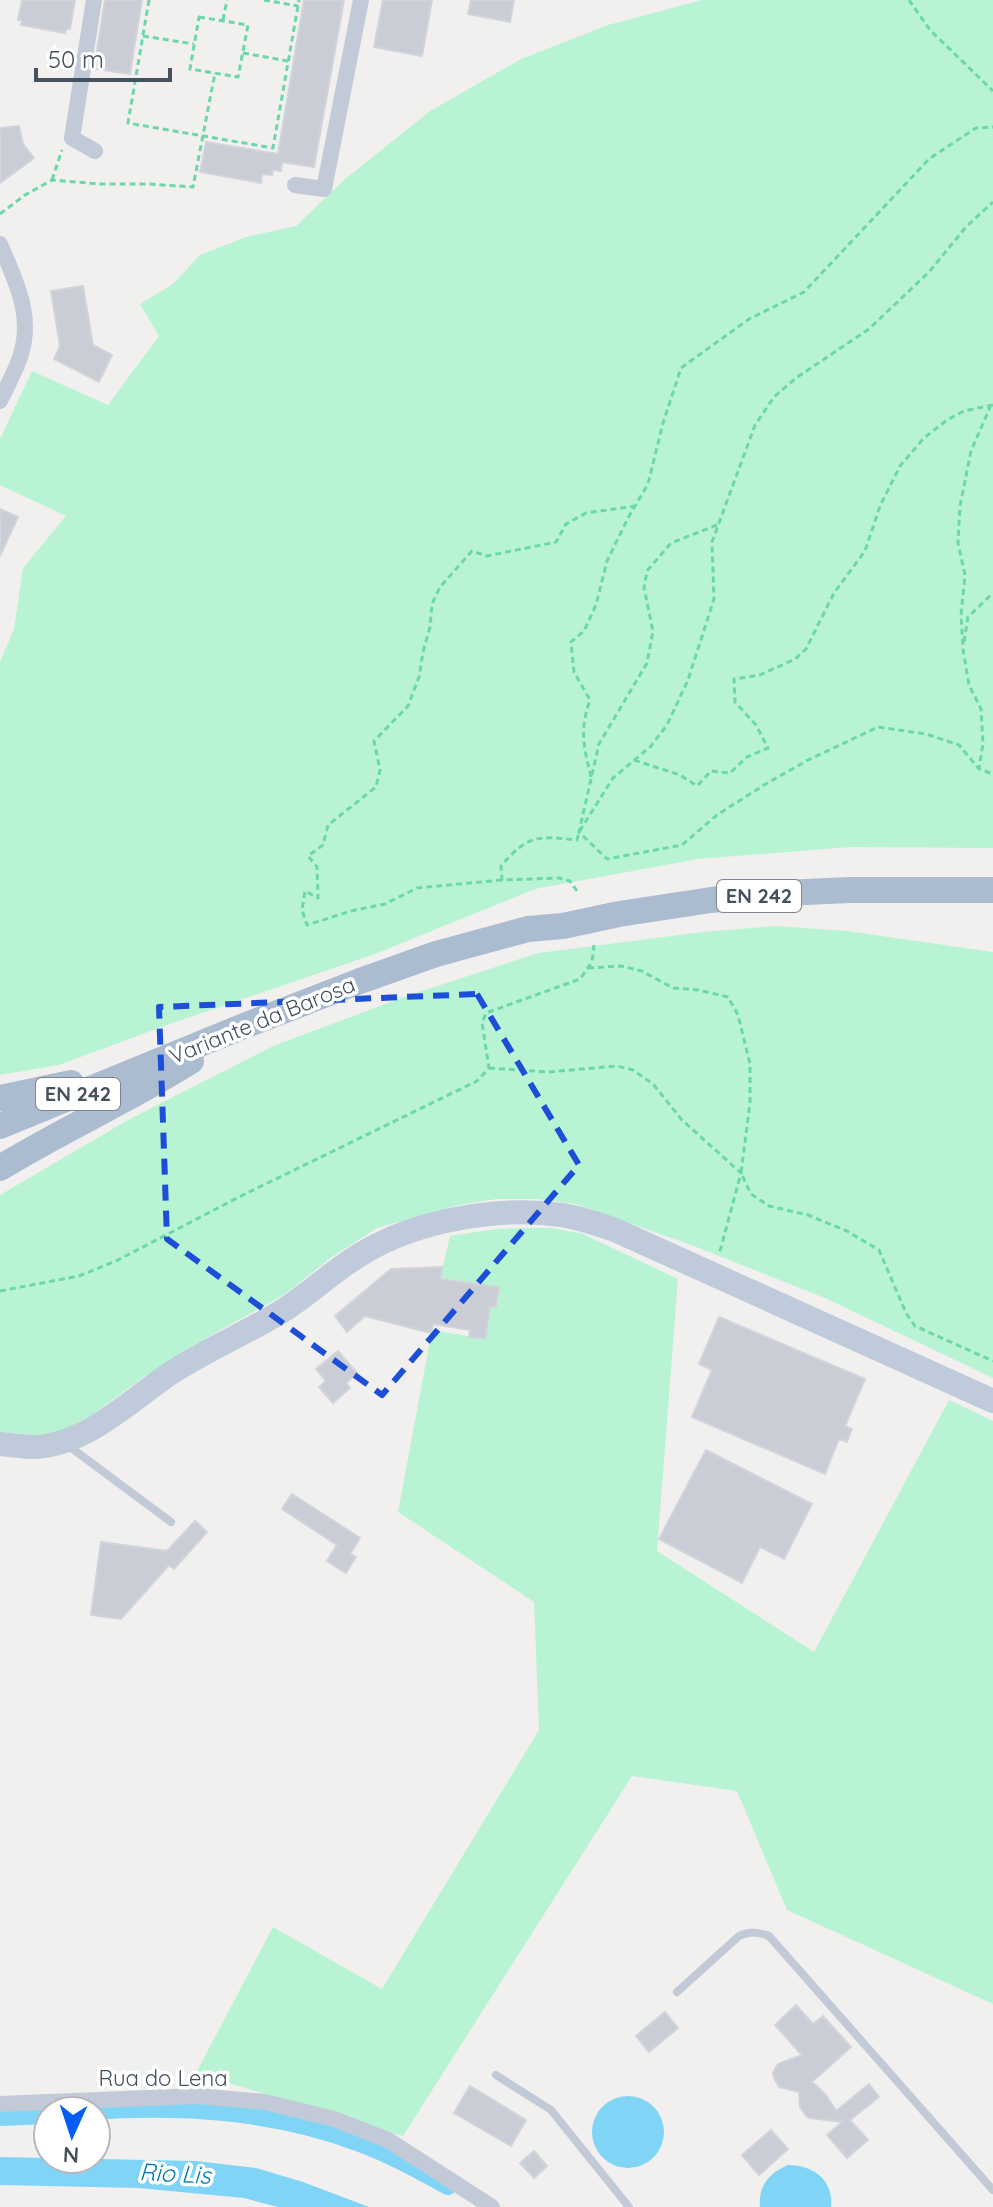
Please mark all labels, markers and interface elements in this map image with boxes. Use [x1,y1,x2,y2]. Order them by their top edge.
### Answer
scale bar [36,32,170,82]
text: 50 m [48,44,104,74]
road number: EN 242 [717,880,801,912]
street label: Variante da Barosa [165,970,359,1070]
road number: EN 242 [36,1078,120,1110]
street label: Rua do Lena [98,2064,228,2092]
north arrow [32,2095,112,2175]
text: N [62,2141,80,2169]
water label: Rio Lis [139,2156,213,2190]

